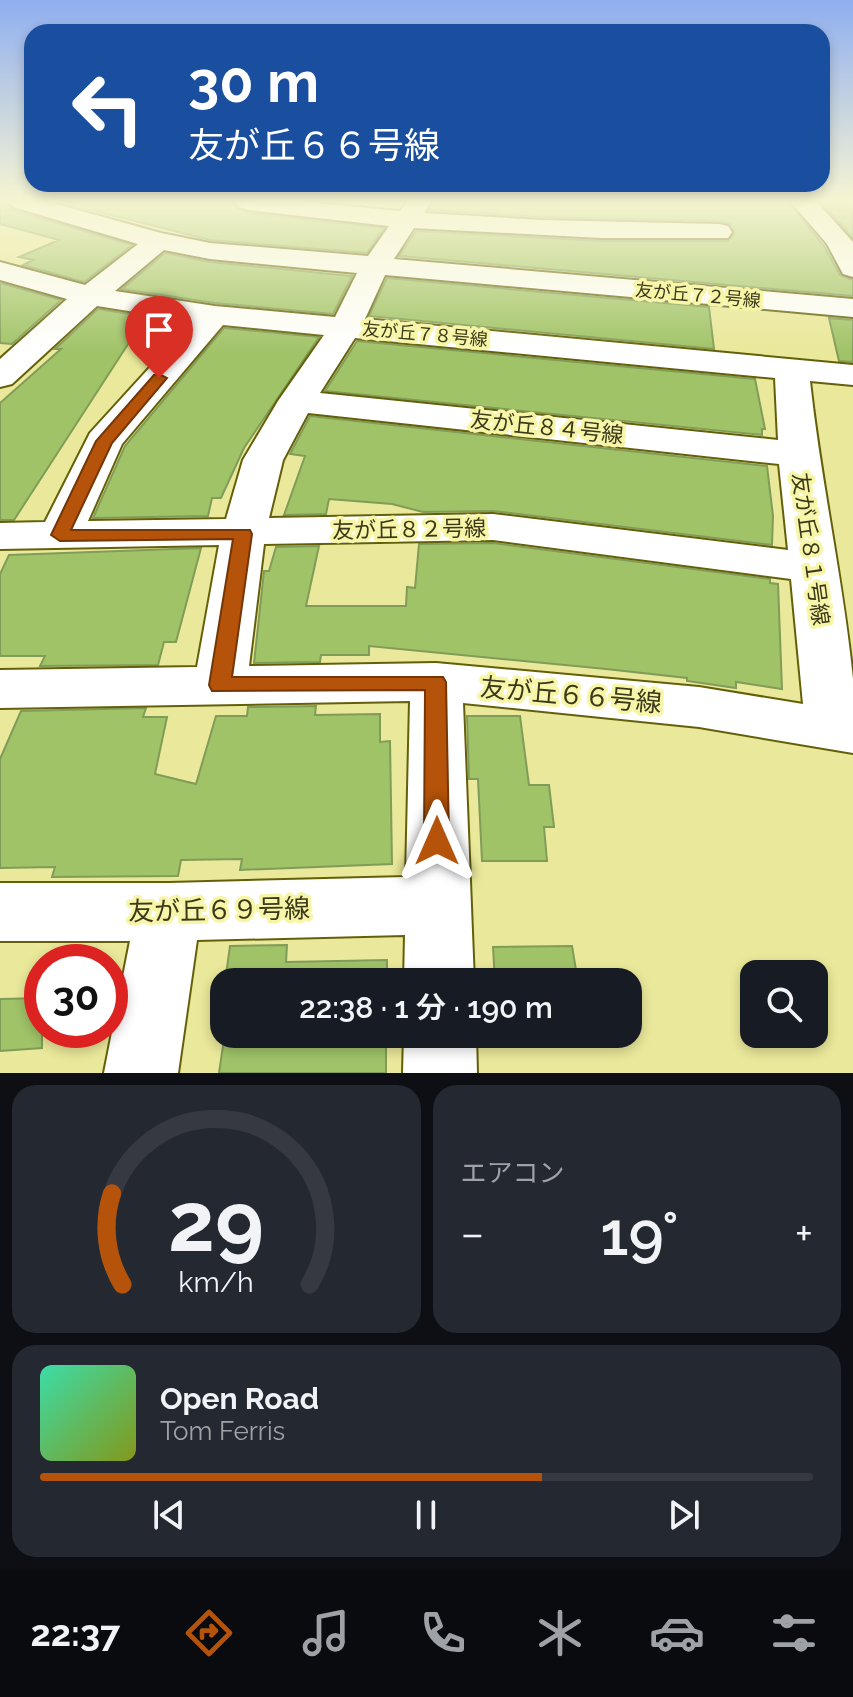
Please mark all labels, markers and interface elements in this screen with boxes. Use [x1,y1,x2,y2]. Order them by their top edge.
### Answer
text: 30 m [188,49,319,115]
icon: left [56,56,160,160]
text: 友が丘６６号線 [188,124,440,166]
street label: 友が丘７２号線 [634,279,762,311]
pin [125,296,193,378]
icon: arrive [137,308,181,352]
street label: 友が丘７８号線 [361,318,489,350]
street label: 友が丘８４号線 [469,406,625,448]
street label: 友が丘８１号線 [787,471,835,627]
street label: 友が丘８２号線 [332,515,486,543]
street label: 友が丘６６号線 [479,672,663,718]
position arrow [395,799,479,883]
street label: 友が丘６９号線 [128,893,310,927]
speed limit sign: 30 [24,944,128,1048]
map controls [740,960,828,1048]
button: search [740,960,828,1048]
text: 22:38 · 1 分 · 190 m [299,990,553,1025]
text: エアコン [461,1158,565,1188]
text: 29 [168,1173,264,1270]
text: 19° [600,1199,679,1269]
text: − [461,1208,484,1259]
text: + [795,1208,813,1259]
text: km/h [179,1265,254,1299]
text: Open Road [160,1381,319,1416]
text: Tom Ferris [160,1416,285,1446]
icon: previous [147,1493,191,1537]
icon: pause [404,1493,448,1537]
icon: next [662,1493,706,1537]
icon: directions [181,1605,237,1661]
icon: music [298,1605,354,1661]
icon: phone [415,1605,471,1661]
icon: climate [532,1605,588,1661]
icon: car [649,1605,705,1661]
icon: filters [766,1605,822,1661]
text: 22:37 [31,1612,120,1654]

